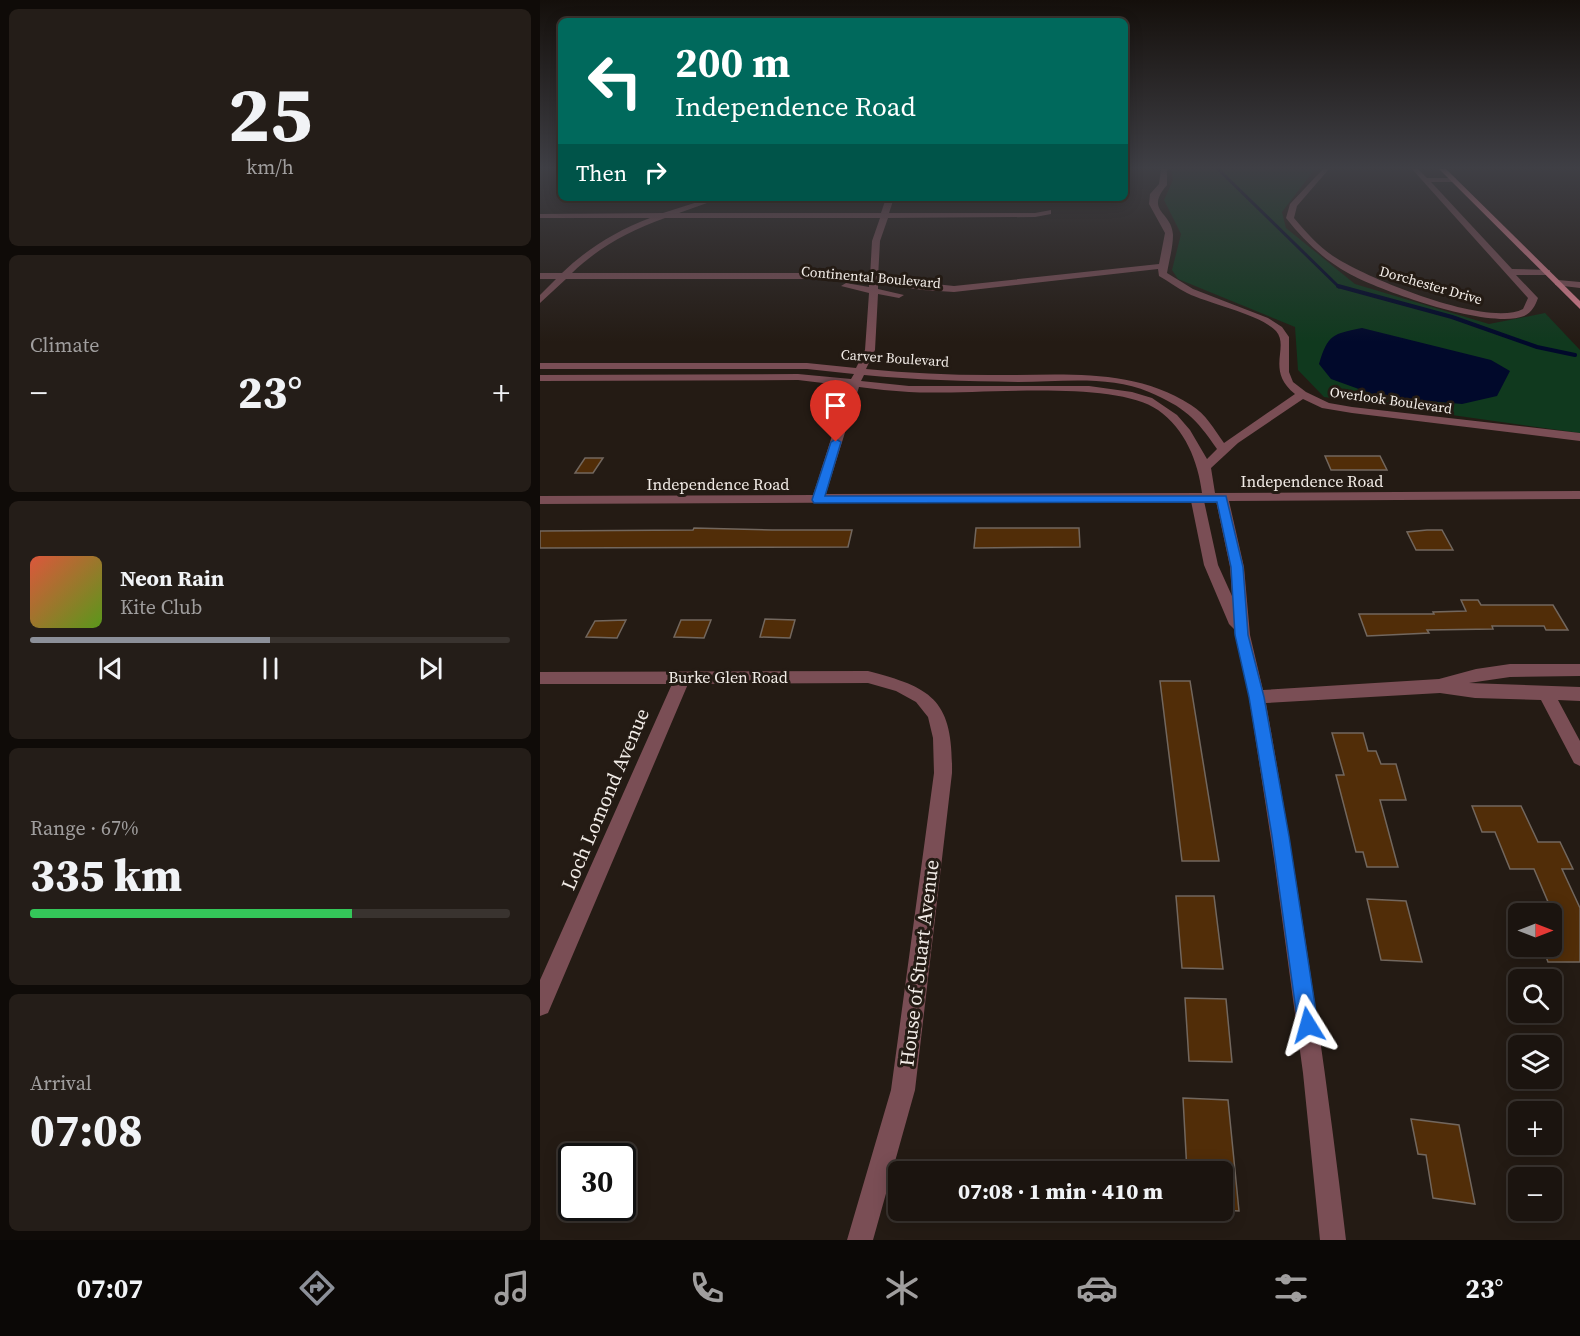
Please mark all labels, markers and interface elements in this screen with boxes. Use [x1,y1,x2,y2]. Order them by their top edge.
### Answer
text: 200 m [675,33,790,91]
icon: left [576,42,654,120]
text: 25 [228,60,312,167]
text: Independence Road [675,88,916,125]
text: km/h [246,153,294,181]
icon: right [639,156,672,189]
text: Then [576,158,627,188]
street label: Continental Boulevard [800,261,942,293]
street label: Dorchester Drive [1377,261,1485,309]
text: Climate [30,331,99,359]
street label: Carver Boulevard [840,344,950,372]
text: 23° [238,361,302,423]
text: − [30,370,48,415]
text: + [492,370,510,415]
pin [810,380,861,442]
street label: Overlook Boulevard [1329,382,1453,418]
icon: arrive [819,389,852,422]
street label: Independence Road [1241,470,1383,492]
street label: Independence Road [647,473,789,495]
text: Neon Rain [120,563,224,593]
text: Kite Club [120,593,202,621]
icon: previous [94,652,127,685]
icon: pause [254,652,287,685]
icon: next [414,652,447,685]
street label: Burke Glen Road [668,666,788,688]
street label: Loch Lomond Avenue [554,704,656,894]
text: Range · 67% [30,814,139,842]
text: 335 km [30,844,182,906]
street label: House of Stuart Avenue [892,858,946,1068]
north arrow [1508,903,1562,957]
map controls [1508,903,1562,1221]
button: search [1508,969,1562,1023]
position arrow [1276,993,1340,1057]
button: layers [1508,1035,1562,1089]
text: Arrival [30,1069,92,1097]
text: 07:08 [30,1099,143,1161]
button: + [1508,1101,1562,1155]
speed limit sign: 30 [558,1143,636,1221]
button: − [1508,1167,1562,1221]
text: 07:08 · 1 min · 410 m [958,1176,1163,1206]
icon: directions [296,1267,338,1309]
icon: music [491,1267,533,1309]
icon: phone [686,1267,728,1309]
icon: climate [881,1267,923,1309]
icon: car [1076,1267,1118,1309]
icon: filters [1270,1267,1312,1309]
text: 07:07 [76,1270,143,1307]
text: 23° [1465,1270,1503,1307]

